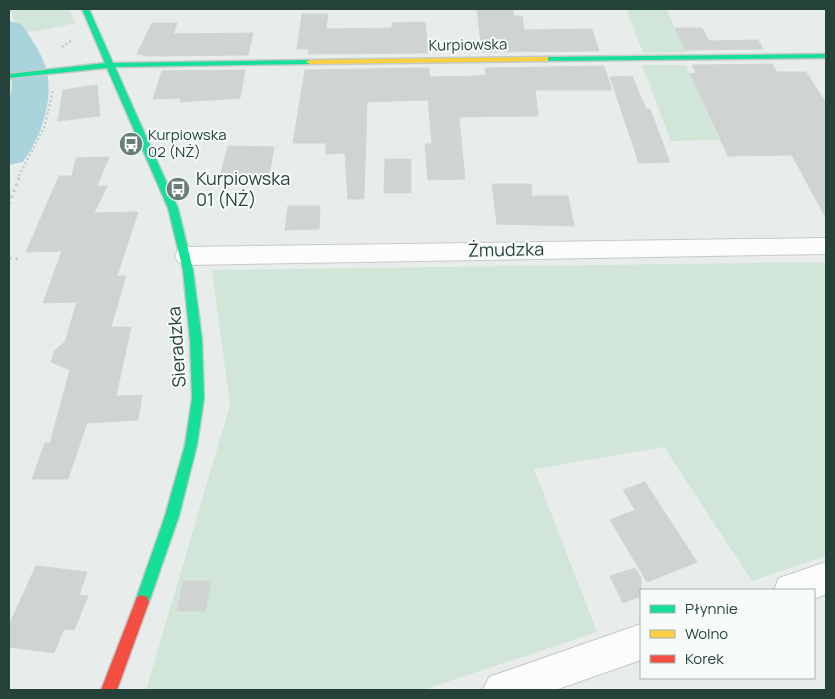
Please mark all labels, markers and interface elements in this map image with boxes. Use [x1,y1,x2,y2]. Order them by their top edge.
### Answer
street label: Kurpiowska [429,33,507,56]
place label: Kurpiowska 02 (NŻ) [148,124,227,162]
bus stop icon: Kurpiowska 02 (NŻ) [118,131,144,157]
place label: Kurpiowska 01 (NŻ) [196,166,290,211]
bus stop icon: Kurpiowska 01 (NŻ) [165,176,191,202]
street label: Żmudzka [468,236,544,262]
street label: Sieradzka [161,306,191,388]
legend [640,589,815,679]
text: Płynnie [685,598,738,619]
text: Wolno [685,623,728,644]
text: Korek [685,648,724,669]

